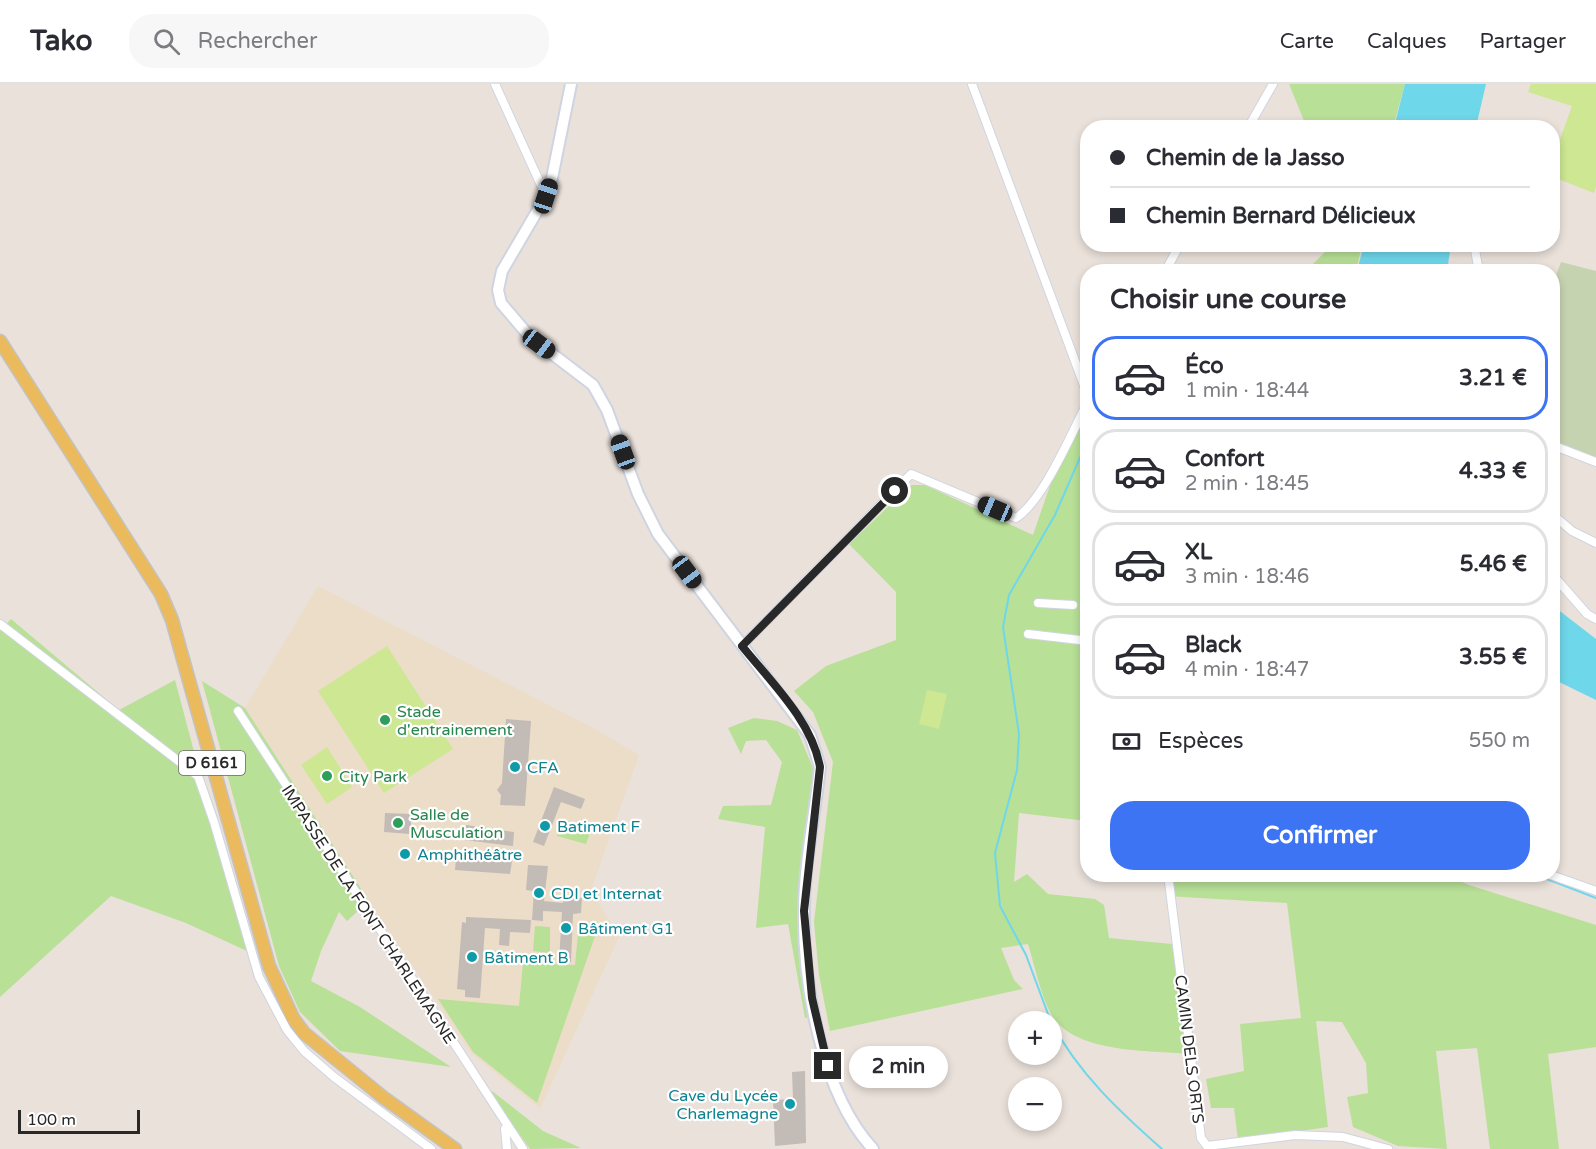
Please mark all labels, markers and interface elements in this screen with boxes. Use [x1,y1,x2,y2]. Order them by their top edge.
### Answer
search box [129,14,549,68]
text: Tako [30,24,93,58]
icon: search [150,25,183,58]
text: Rechercher [198,28,317,54]
text: Carte [1280,29,1334,54]
text: Calques [1367,29,1447,54]
text: Partager [1480,29,1566,54]
text: Chemin de la Jasso [1146,145,1345,171]
car [532,176,560,216]
text: Chemin Bernard Délicieux [1146,203,1416,229]
text: Choisir une course [1110,283,1346,316]
car [519,326,559,362]
icon: car [1113,351,1167,405]
text: Éco [1185,353,1224,379]
text: 3.21 € [1459,365,1527,391]
text: 1 min · 18:44 [1185,379,1309,403]
car [608,432,638,472]
icon: car [1113,444,1167,498]
text: Confort [1185,446,1264,472]
text: 4.33 € [1459,458,1527,484]
text: 2 min · 18:45 [1185,472,1309,496]
route start [881,477,908,504]
car [975,494,1015,524]
icon: car [1113,537,1167,591]
text: XL [1185,539,1212,565]
text: 5.46 € [1460,551,1527,577]
car [669,552,705,592]
text: 3 min · 18:46 [1185,565,1309,589]
icon: car [1113,630,1167,684]
text: Black [1185,632,1242,658]
text: 3.55 € [1459,644,1527,670]
text: 4 min · 18:47 [1185,658,1309,682]
place label: Stade d'entrainement [397,702,513,740]
marker: Stade d'entrainement [378,713,392,727]
icon: cash [1110,725,1143,758]
text: Espèces [1158,728,1243,754]
text: 550 m [1469,729,1530,753]
road number: D 6161 [179,751,245,775]
place label: CFA [527,758,559,778]
marker: CFA [508,760,522,774]
place label: City Park [339,767,407,787]
marker: City Park [320,769,334,783]
street label: IMPASSE DE LA FONT CHARLEMAGNE [277,781,460,1048]
button: Confirmer [1110,801,1530,870]
place label: Salle de Musculation [410,805,503,843]
marker: Salle de Musculation [391,816,405,830]
place label: Batiment F [557,817,641,837]
marker: Batiment F [538,819,552,833]
place label: Amphithéâtre [417,845,522,865]
marker: Amphithéâtre [398,847,412,861]
place label: CDI et Internat [551,884,662,904]
marker: CDI et Internat [532,886,546,900]
place label: Bâtiment G1 [578,919,674,939]
marker: Bâtiment G1 [559,921,573,935]
place label: Bâtiment B [484,948,569,968]
marker: Bâtiment B [465,950,479,964]
street label: CAMIN DELS ORTS [1170,974,1208,1125]
map controls [1008,1011,1062,1131]
button: + [1008,1011,1062,1065]
callout: 2 min [849,1045,948,1087]
route end [814,1052,841,1079]
text: 2 min [872,1055,925,1079]
button: − [1008,1077,1062,1131]
place label: Cave du Lycée Charlemagne [668,1086,778,1124]
marker: Cave du Lycée Charlemagne [783,1097,797,1111]
scale bar [18,1107,140,1134]
text: 100 m [27,1110,76,1130]

